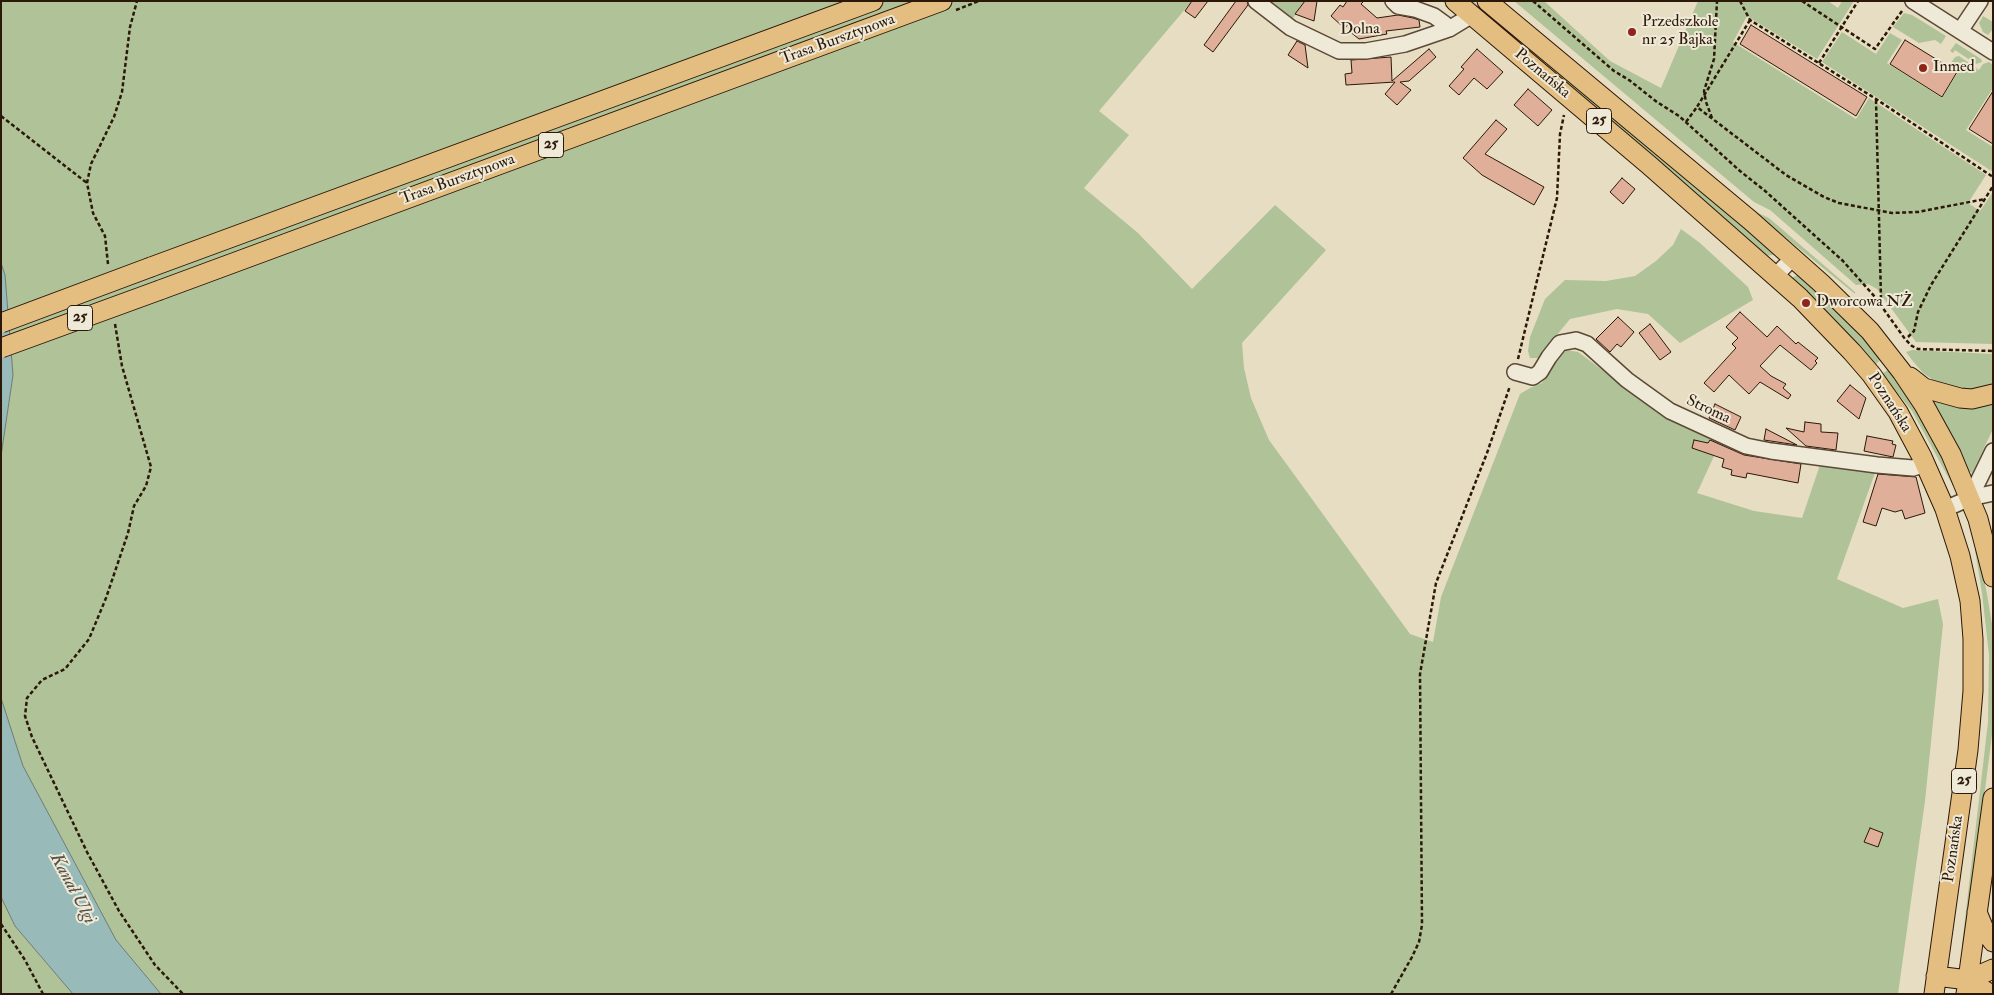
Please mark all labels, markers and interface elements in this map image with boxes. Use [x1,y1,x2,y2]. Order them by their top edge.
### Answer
street label: Trasa Bursztynowa [778,10,898,70]
place label: Przedszkole nr 25 Bajka [1642,13,1718,51]
street label: Dolna [1340,20,1380,40]
marker: Przedszkole nr 25 Bajka [1626,26,1638,38]
street label: Poznańska [1510,45,1574,103]
place label: Inmed [1933,58,1975,78]
marker: Inmed [1917,62,1929,74]
road number: 25 [1586,108,1612,134]
road number: 25 [538,132,564,158]
street label: Trasa Bursztynowa [398,150,518,210]
place label: Dworcowa NŻ [1816,293,1912,313]
marker: Dworcowa NŻ [1800,297,1812,309]
road number: 25 [68,306,92,330]
street label: Poznańska [1863,370,1915,436]
street label: Stroma [1683,391,1733,429]
road number: 25 [1952,768,1976,794]
street label: Poznańska [1940,814,1968,884]
water label: Kanał Ulgi [44,850,100,928]

